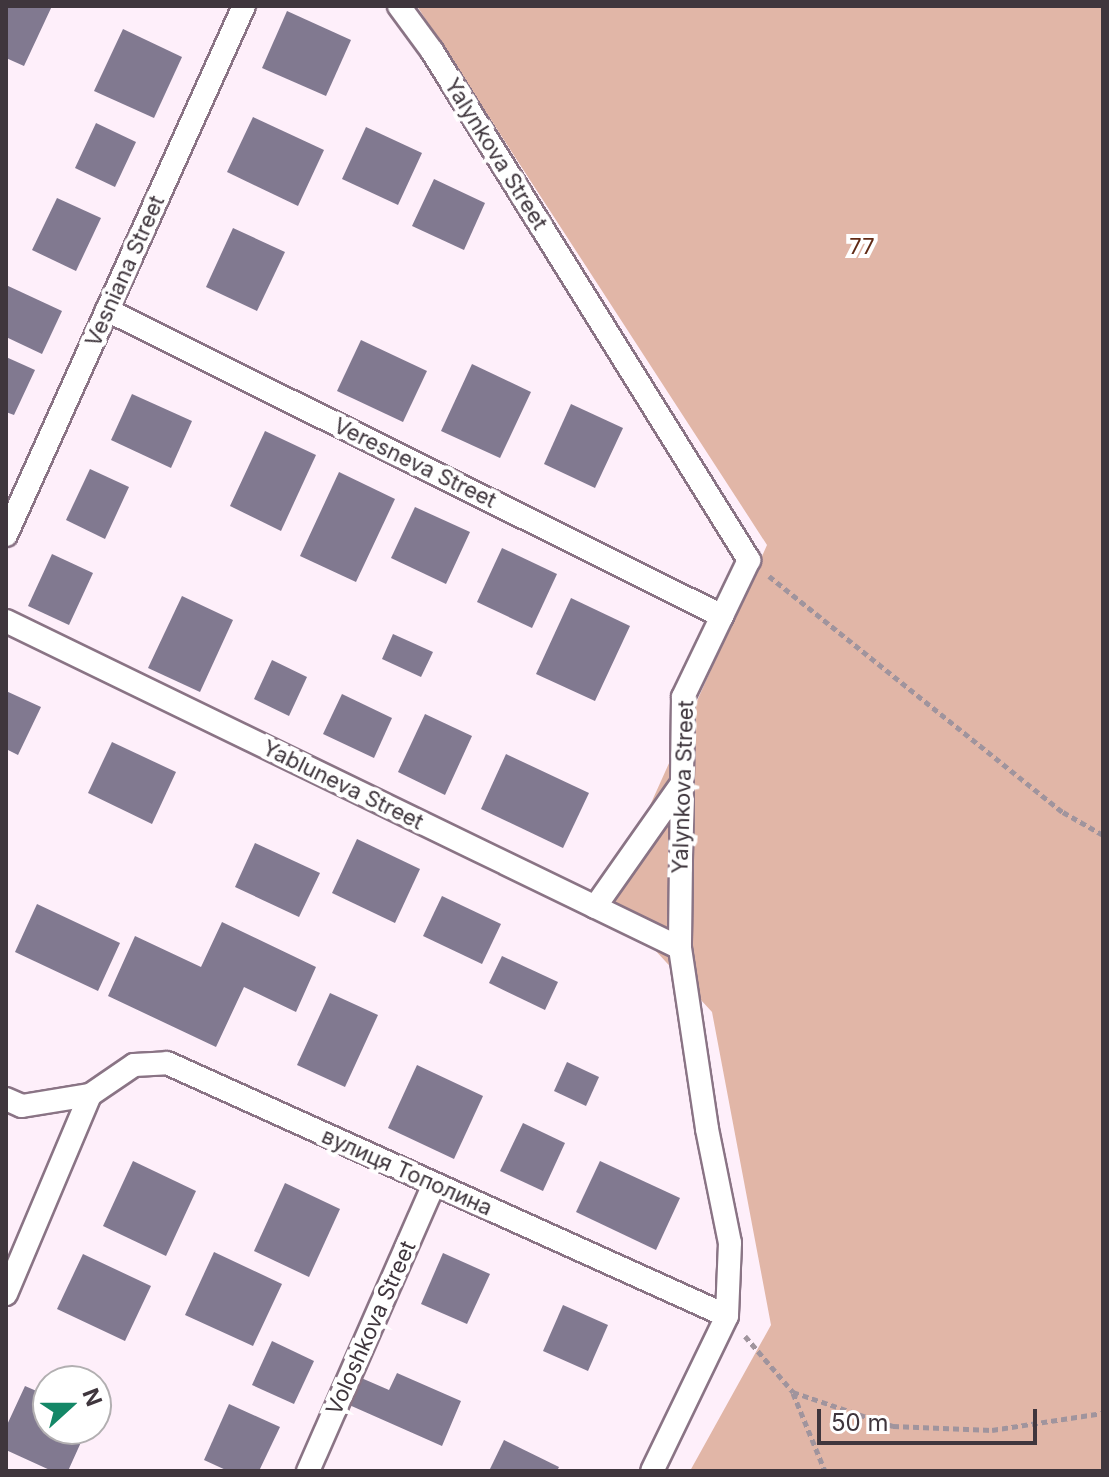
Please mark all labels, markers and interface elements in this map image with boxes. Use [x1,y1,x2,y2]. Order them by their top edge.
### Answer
street label: Yalynkova Street [439,73,553,235]
street label: Vesniana Street [80,191,170,351]
park label: 77 [849,234,875,260]
street label: Veresneva Street [329,412,501,514]
street label: Yalynkova Street [667,700,699,874]
street label: Yabluneva Street [258,735,428,835]
street label: вулиця Тополина [318,1123,496,1221]
street label: Voloshkova Street [321,1237,421,1419]
north arrow [32,1365,112,1445]
text: N [77,1385,108,1410]
scale bar [821,1393,1041,1443]
text: 50 m [831,1408,889,1437]

